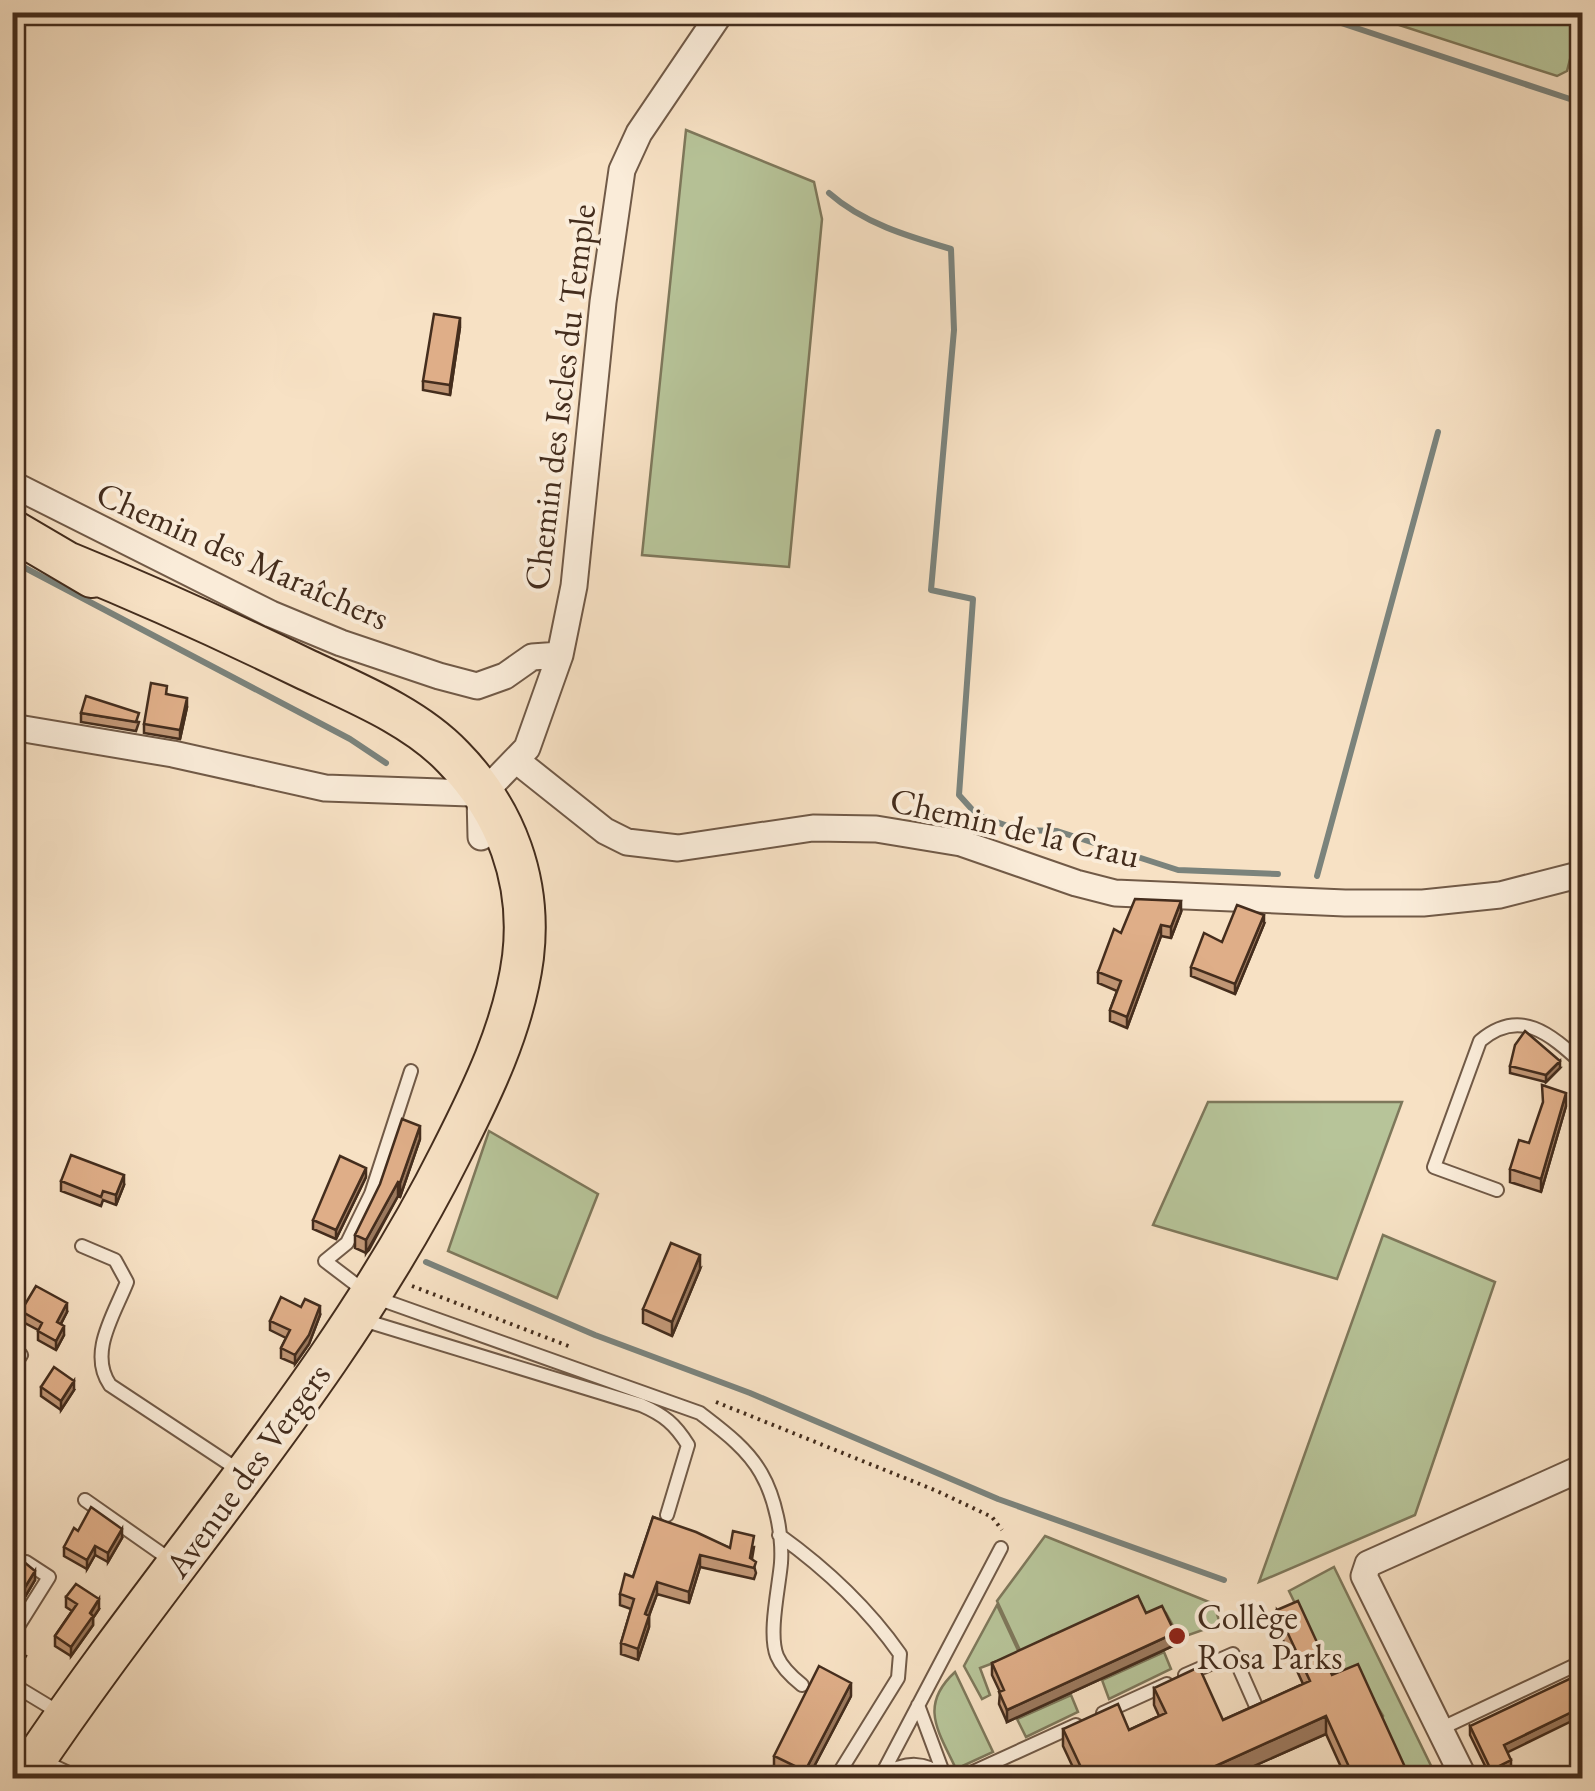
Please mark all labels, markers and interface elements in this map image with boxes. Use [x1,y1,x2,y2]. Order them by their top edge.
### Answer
street label: Chemin des Iscles du Temple [513,201,605,593]
street label: Chemin des Maraîchers [90,470,396,640]
street label: Chemin de la Crau [886,776,1145,878]
street label: Avenue des Vergers [153,1354,340,1587]
place label: Collège Rosa Parks [1197,1594,1343,1679]
marker: Collège Rosa Parks [1166,1625,1188,1647]

